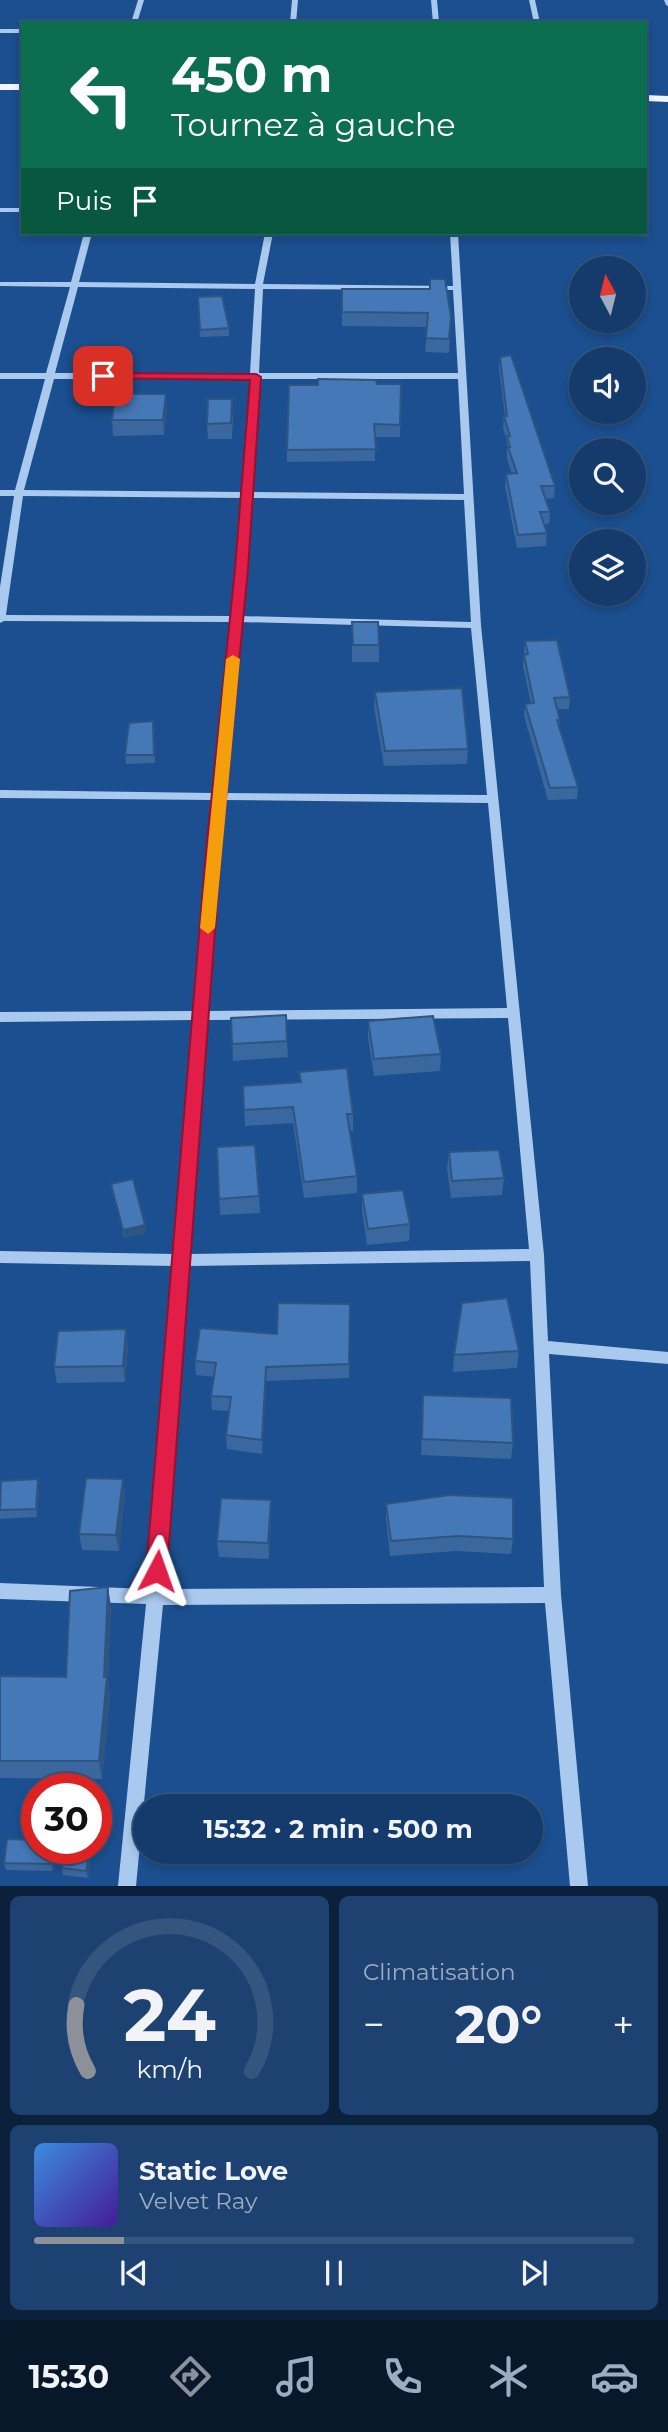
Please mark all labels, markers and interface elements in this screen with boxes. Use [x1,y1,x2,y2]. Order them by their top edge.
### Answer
text: 450 m [171,45,332,104]
icon: left [56,49,147,140]
text: Tournez à gauche [171,105,456,144]
icon: arrive [126,182,164,220]
text: Puis [56,185,112,217]
north arrow [569,256,646,332]
map controls [569,256,646,606]
pin [73,346,133,406]
button: sound [569,347,646,424]
icon: arrive [84,357,122,395]
button: search [569,438,646,515]
button: layers [569,529,646,606]
position arrow [120,1534,194,1608]
speed limit sign: 30 [21,1773,112,1864]
text: 15:32 · 2 min · 500 m [203,1813,473,1845]
text: Climatisation [363,1958,515,1986]
text: 24 [123,1972,216,2060]
text: 20° [455,1993,542,2056]
text: − [363,2001,385,2048]
text: + [612,2001,634,2048]
text: km/h [136,2054,203,2084]
text: Static Love [139,2155,288,2187]
text: Velvet Ray [139,2187,257,2215]
icon: previous [115,2254,153,2292]
icon: pause [315,2254,353,2292]
icon: next [515,2254,553,2292]
icon: directions [166,2352,215,2401]
icon: music [272,2352,321,2401]
icon: phone [378,2352,427,2401]
icon: climate [484,2352,533,2401]
icon: car [590,2352,639,2401]
text: 15:30 [29,2357,109,2396]

